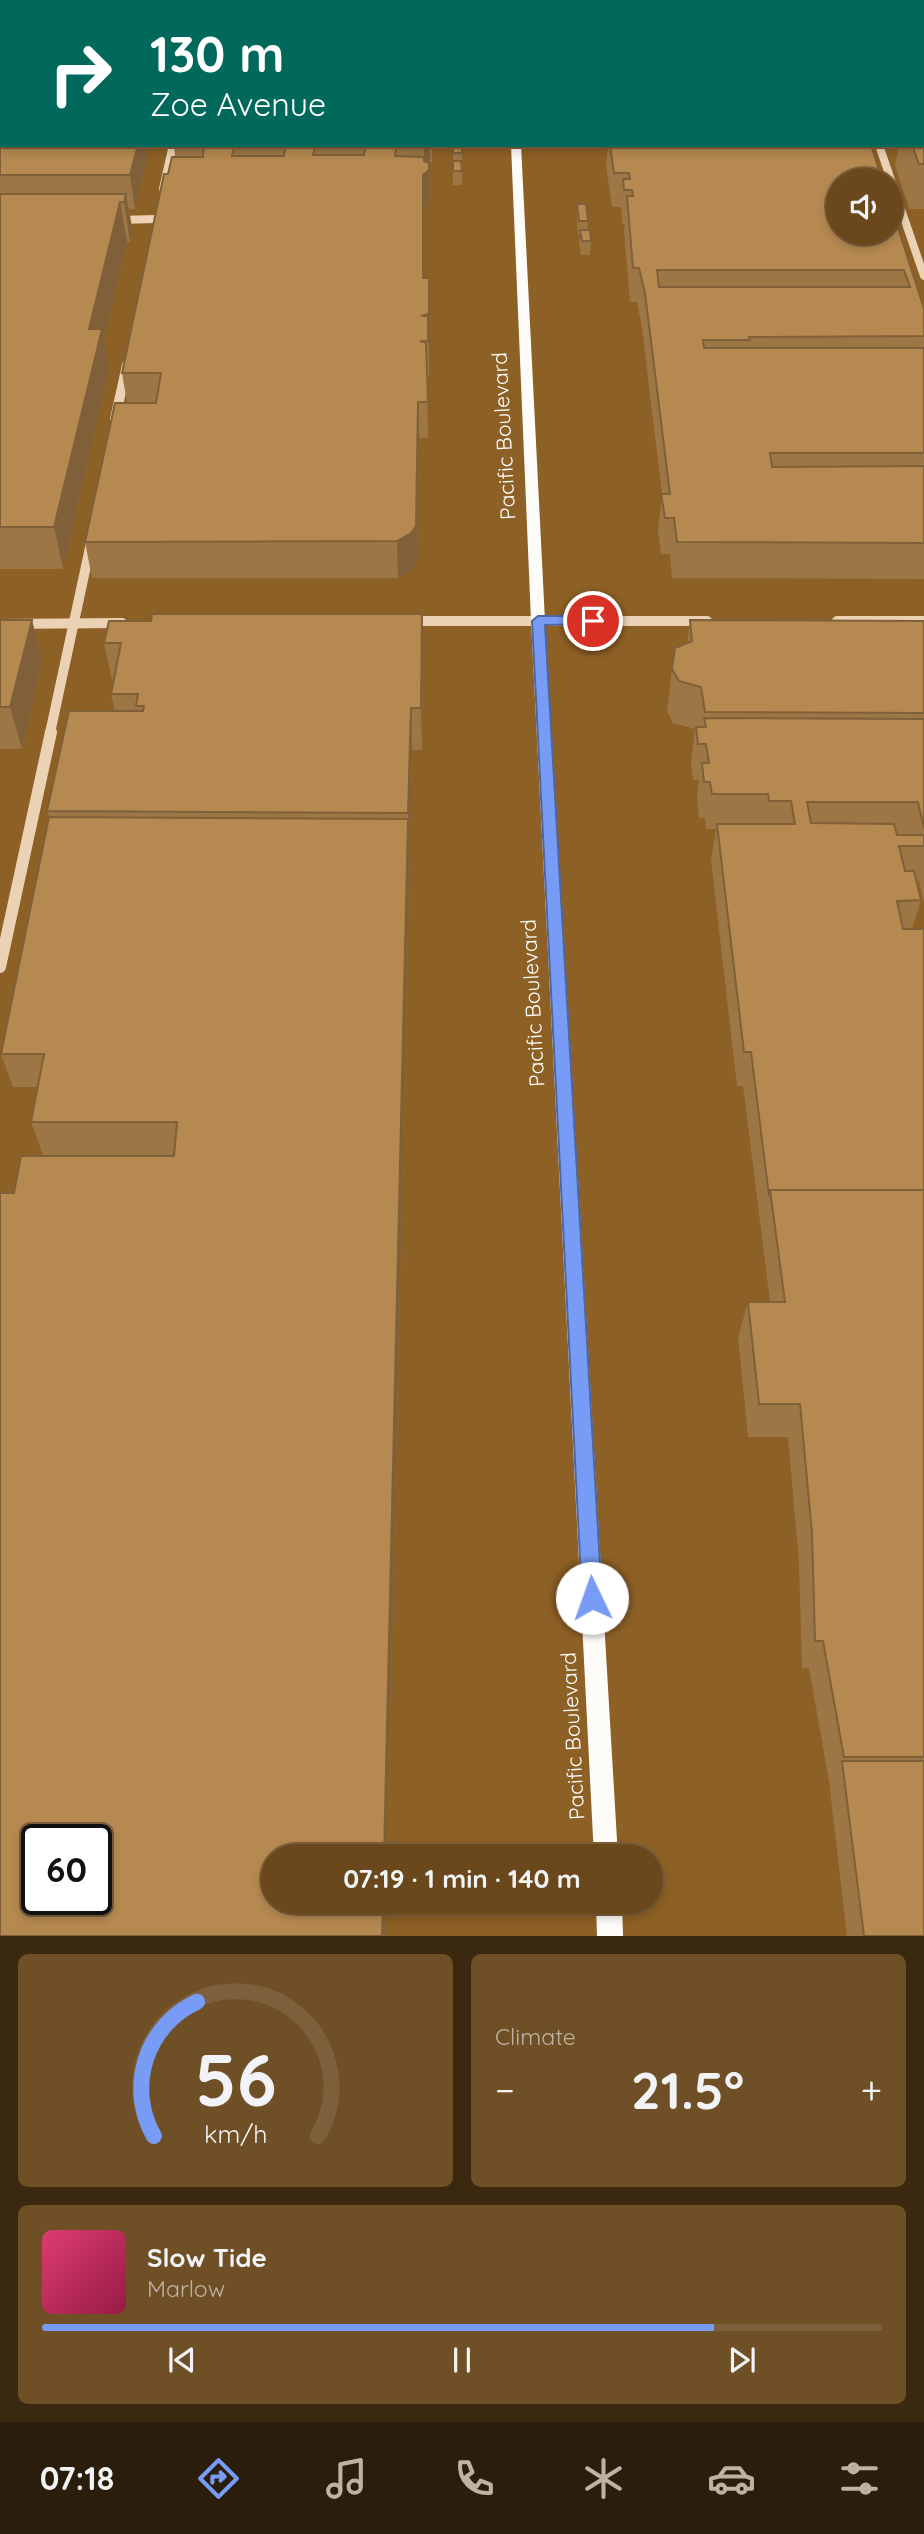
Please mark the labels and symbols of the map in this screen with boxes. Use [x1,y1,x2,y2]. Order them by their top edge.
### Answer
street label: Pacific Boulevard [486,352,520,521]
pin [563,591,623,651]
street label: Pacific Boulevard [515,919,549,1088]
position arrow [555,1561,629,1635]
street label: Pacific Boulevard [555,1652,589,1821]
speed limit sign: 60 [21,1824,112,1915]

